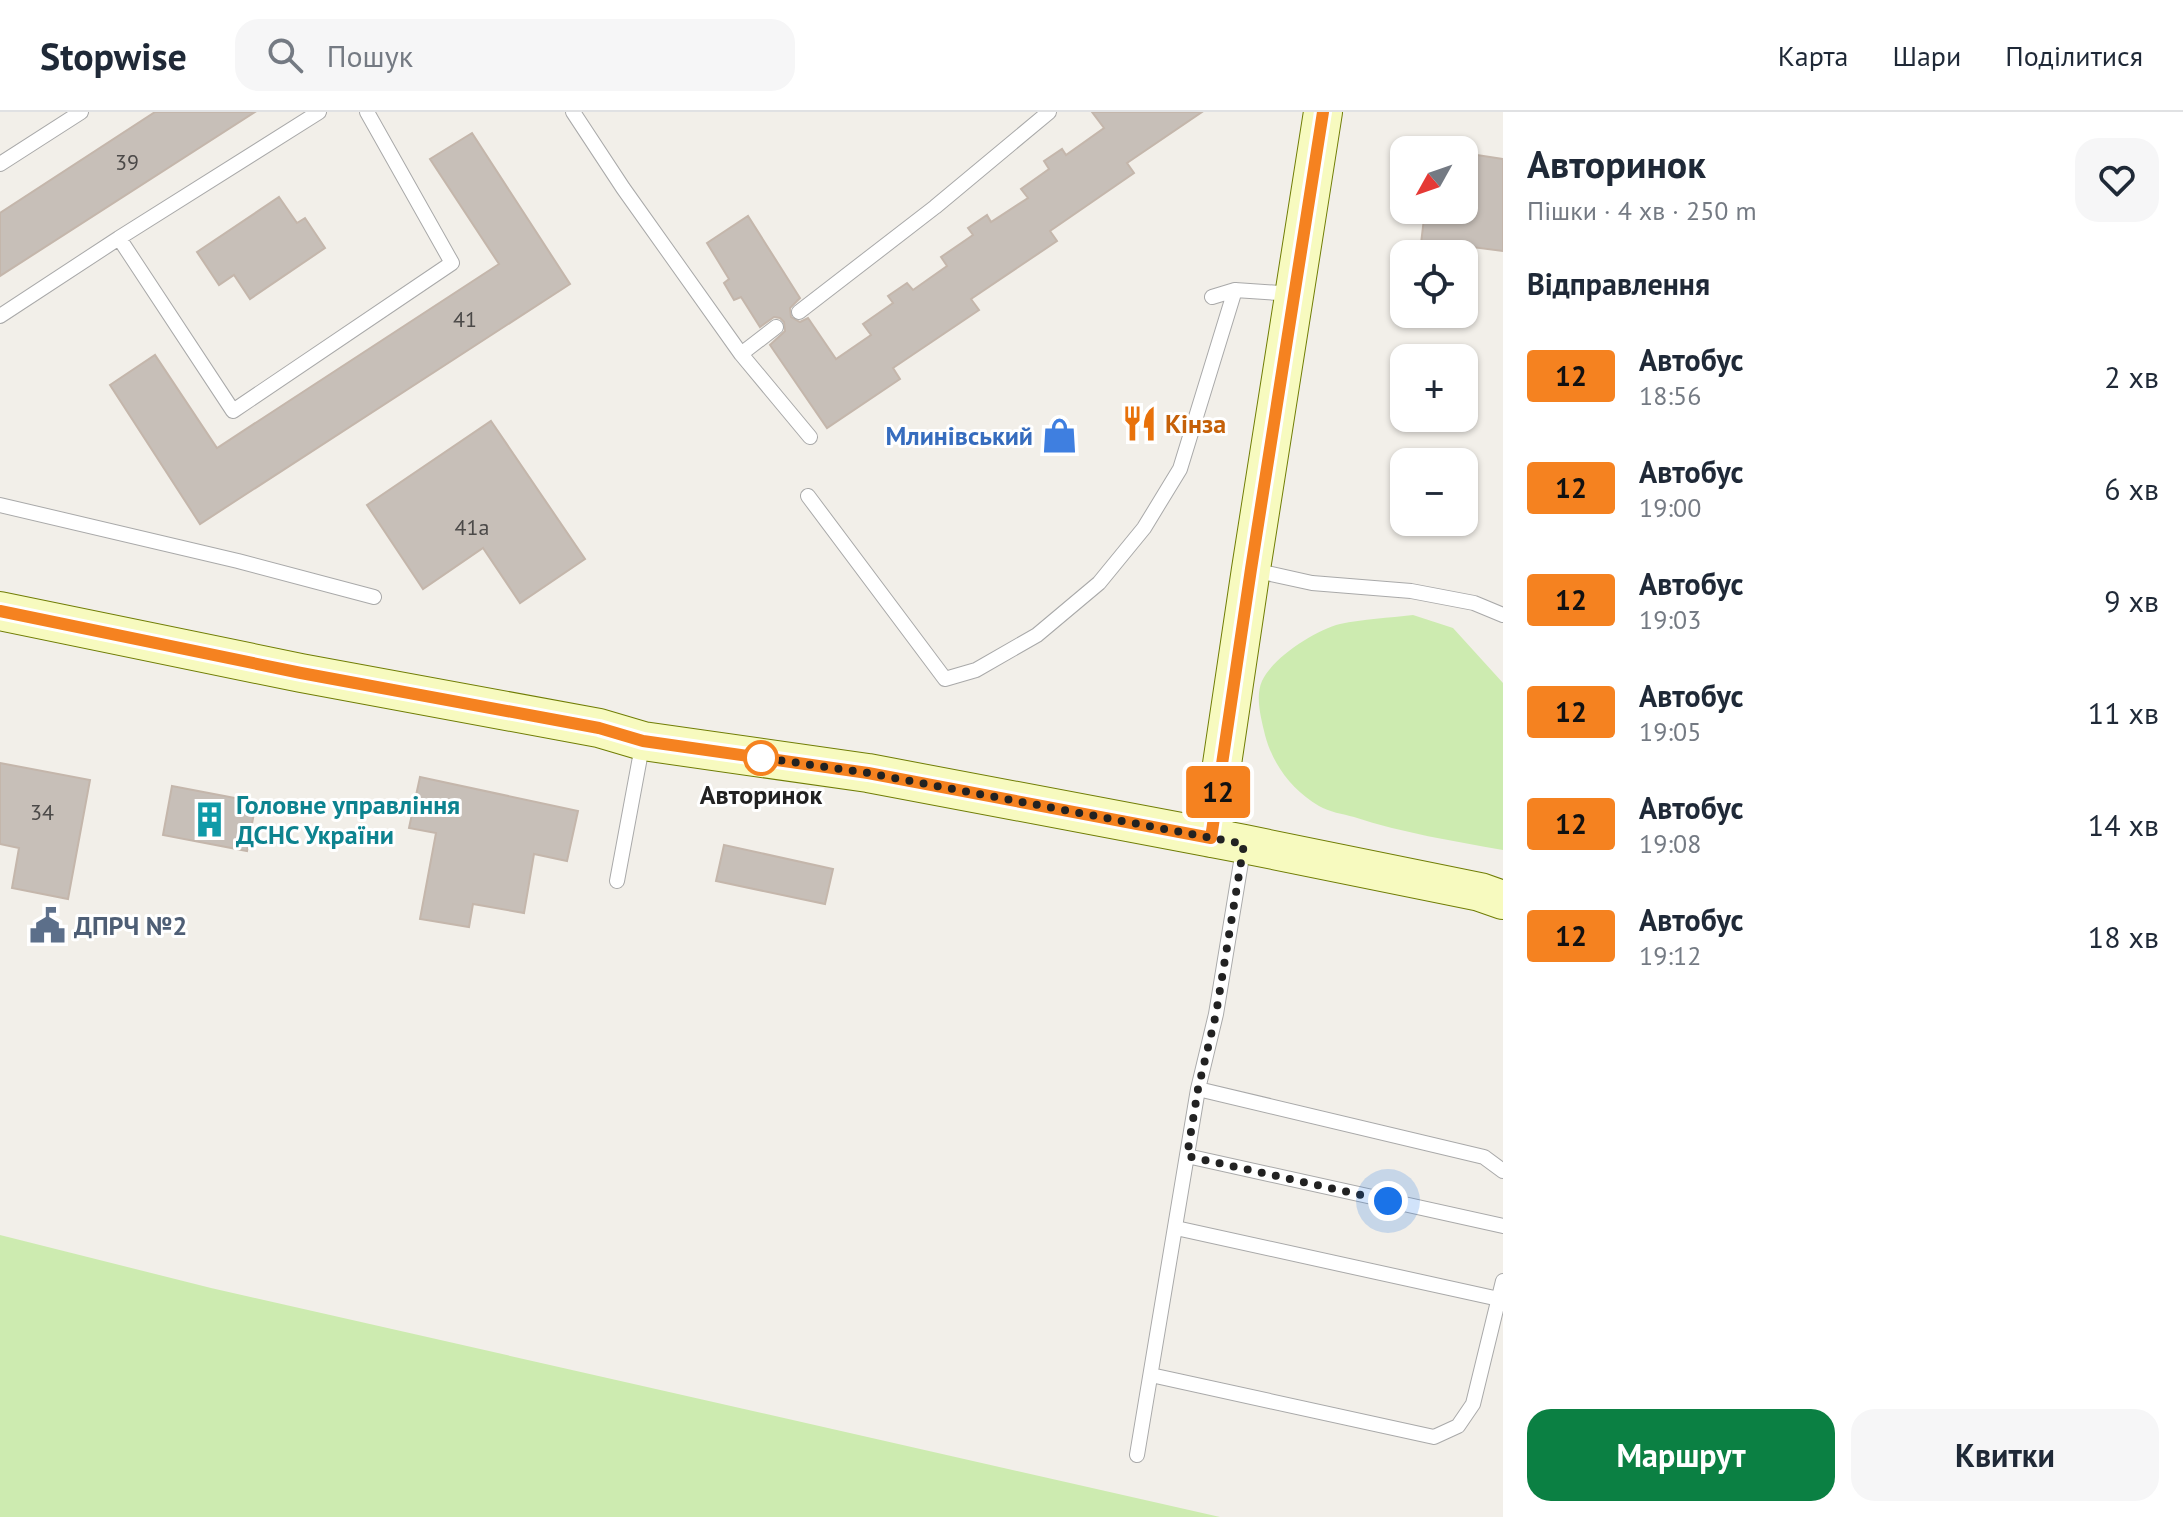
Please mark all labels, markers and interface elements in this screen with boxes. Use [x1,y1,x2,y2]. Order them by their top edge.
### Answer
search box [235,19,795,91]
text: Stopwise [40,31,187,80]
icon: search [263,33,307,77]
text: Пошук [327,36,413,75]
text: Карта [1778,37,1848,74]
text: Шари [1892,37,1961,74]
text: Поділитися [2005,37,2143,74]
north arrow [1390,136,1478,224]
map controls [1390,136,1478,536]
button: heart [2075,138,2159,222]
text: Авторинок [1527,139,1706,188]
house number: 39 [115,148,139,176]
text: Пішки · 4 хв · 250 m [1527,194,1757,227]
button: locate [1390,240,1478,328]
text: Відправлення [1527,264,1710,303]
house number: 41 [453,305,477,333]
text: Автобус [1639,340,1744,379]
button: + [1390,344,1478,432]
text: 12 [1555,357,1587,394]
text: 2 хв [2104,357,2159,396]
text: 18:56 [1639,379,1701,412]
restaurant icon: Кінза [1120,404,1158,442]
place label: Кінза [1165,407,1226,440]
shop icon: Млинівський [1040,416,1078,454]
place label: Млинівський [886,419,1033,452]
button: − [1390,448,1478,536]
text: Автобус [1639,452,1744,491]
text: 12 [1555,469,1587,506]
text: 6 хв [2104,469,2159,508]
text: 19:00 [1639,491,1701,524]
house number: 41а [455,513,489,541]
text: Автобус [1639,564,1744,603]
text: 12 [1555,581,1587,618]
text: 9 хв [2104,581,2159,620]
text: 19:03 [1639,603,1701,636]
text: Автобус [1639,676,1744,715]
text: 12 [1555,693,1587,730]
text: 11 хв [2088,693,2159,732]
text: 19:05 [1639,715,1701,748]
marker: Авторинок [744,741,778,775]
line badge: 12 [1182,766,1254,818]
text: 12 [1202,773,1234,810]
place label: Авторинок [700,778,822,811]
place label: Головне управління ДСНС України [236,788,460,851]
text: Автобус [1639,788,1744,827]
house number: 34 [30,798,54,826]
building icon: Головне управління ДСНС України [191,800,229,838]
text: 12 [1555,805,1587,842]
text: 14 хв [2088,805,2159,844]
text: 19:08 [1639,827,1701,860]
text: Автобус [1639,900,1744,939]
public building icon: ДПРЧ №2 [29,906,67,944]
place label: ДПРЧ №2 [74,909,187,942]
text: 12 [1555,917,1587,954]
text: 18 хв [2088,917,2159,956]
text: 19:12 [1639,939,1701,972]
your location [1368,1181,1408,1221]
button: Маршрут [1527,1409,1835,1501]
button: Квитки [1851,1409,2159,1501]

